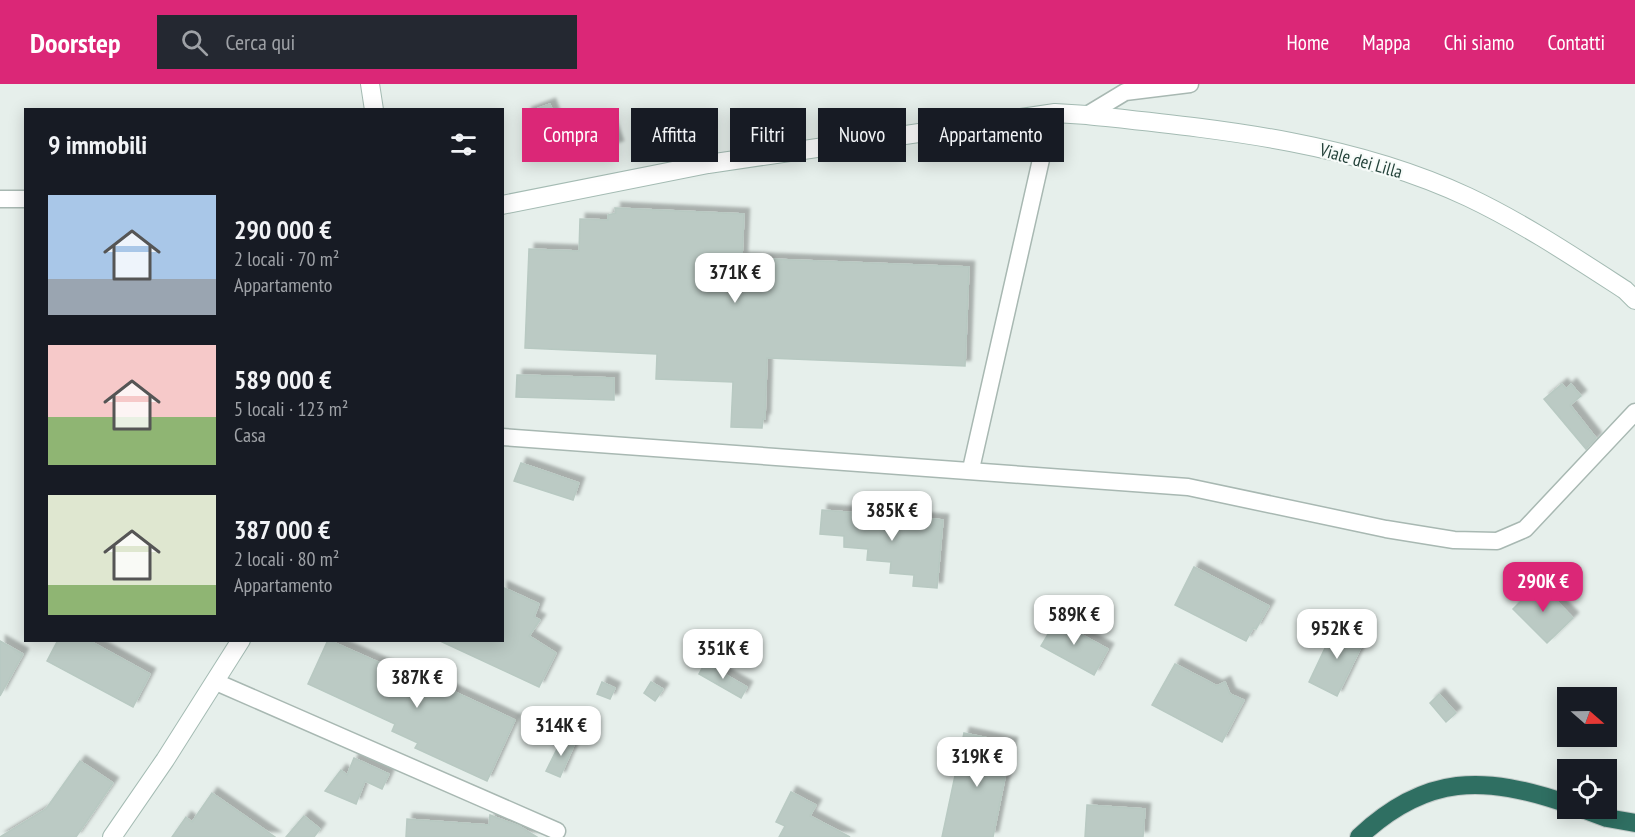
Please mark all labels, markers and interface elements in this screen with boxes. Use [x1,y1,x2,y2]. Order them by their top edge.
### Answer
search box [157,15,577,69]
text: Doorstep [30,24,121,61]
icon: search [178,26,211,59]
text: Cerca qui [226,28,295,56]
text: Home [1287,29,1329,56]
text: Mappa [1362,29,1411,56]
text: Chi siamo [1444,29,1514,56]
text: Contatti [1547,29,1605,56]
chip: Compra [522,108,619,162]
chip: Affitta [631,108,718,162]
chip: Filtri [730,108,806,162]
chip: Nuovo [818,108,906,162]
chip: Appartamento [918,108,1064,162]
text: 9 immobili [48,128,147,161]
icon: filters [447,128,480,161]
street label: Viale dei Lilla [1316,138,1405,183]
text: 290 000 € [234,213,332,246]
icon: home [96,219,168,291]
text: 2 locali · 70 m² [234,246,339,272]
pin: 371K € [686,253,784,304]
text: 371K € [709,259,761,285]
text: Appartamento [234,272,332,298]
text: 589 000 € [234,363,332,396]
icon: home [96,369,168,441]
text: 5 locali · 123 m² [234,396,348,422]
text: Casa [234,422,266,448]
pin: 385K € [843,491,941,542]
text: 385K € [866,497,918,523]
text: 387 000 € [234,513,331,546]
icon: home [96,519,168,591]
text: 2 locali · 80 m² [234,546,339,572]
pin: 290K € [1494,562,1592,613]
text: 290K € [1517,568,1569,594]
text: Appartamento [234,572,332,598]
pin: 589K € [1025,595,1123,646]
text: 589K € [1048,601,1100,627]
pin: 952K € [1288,609,1386,660]
text: 952K € [1311,615,1363,641]
pin: 351K € [674,629,772,680]
text: 351K € [697,635,749,661]
pin: 387K € [368,658,466,709]
text: 387K € [391,664,443,690]
north arrow [1557,687,1617,747]
map controls [1557,687,1617,819]
pin: 314K € [512,706,610,757]
text: 314K € [535,712,587,738]
pin: 319K € [928,737,1026,788]
text: 319K € [951,743,1003,769]
button: locate [1557,759,1617,819]

